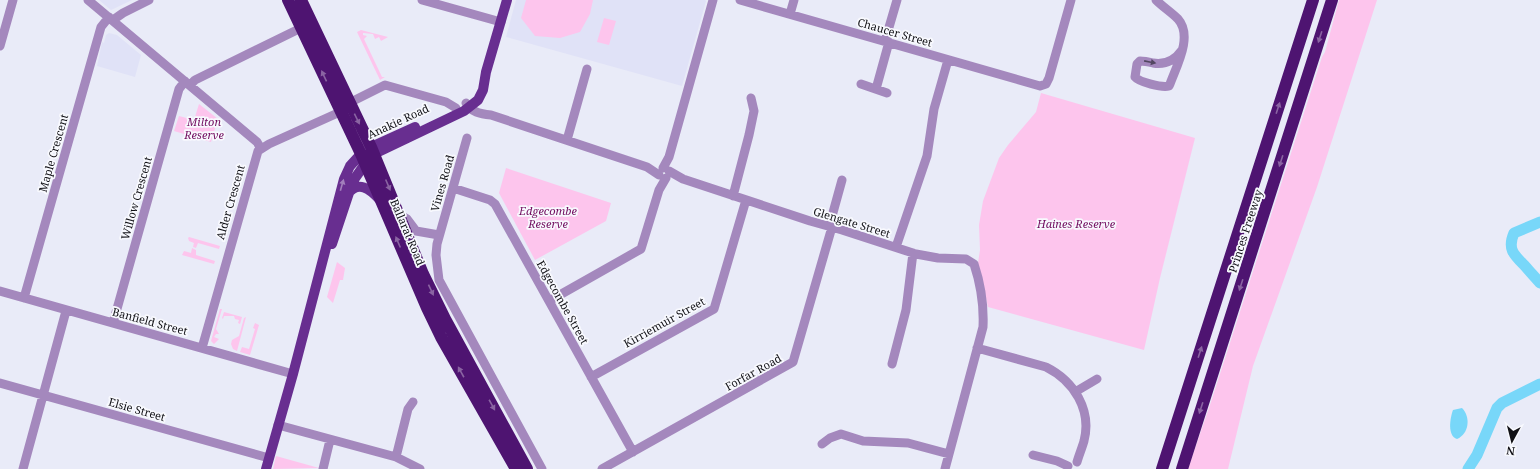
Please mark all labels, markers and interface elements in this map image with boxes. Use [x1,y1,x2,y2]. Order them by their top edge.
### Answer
street label: Chaucer Street [856,14,934,50]
one-way arrow [1317,31,1323,43]
one-way arrow [1144,60,1156,66]
one-way arrow [321,71,327,82]
street label: Anakie Road [365,100,431,142]
one-way arrow [1275,102,1281,114]
street label: Maple Crescent [35,112,71,194]
park label: Milton Reserve [183,114,224,142]
one-way arrow [354,114,361,125]
street label: Vines Road [427,153,457,213]
street label: Willow Crescent [117,155,155,241]
one-way arrow [1277,155,1283,167]
street label: Alder Crescent [212,163,248,241]
one-way arrow [339,179,345,191]
one-way arrow [385,179,391,191]
street label: Princes Freeway [1224,187,1266,275]
street label: Ballarat Road [387,196,429,268]
park label: Edgecombe Reserve [518,203,578,231]
street label: Glengate Street [812,203,892,241]
park label: Haines Reserve [1036,216,1116,231]
one-way arrow [395,236,401,248]
street label: Edgecombe Street [534,257,592,347]
one-way arrow [1238,279,1244,291]
one-way arrow [428,284,434,296]
street label: Kirriemuir Street [621,293,707,351]
street label: Banfield Street [111,304,189,338]
one-way arrow [1197,346,1203,358]
street label: Forfar Road [722,350,784,394]
one-way arrow [457,366,464,378]
street label: Elsie Street [107,394,167,424]
one-way arrow [488,399,495,411]
one-way arrow [1198,403,1204,415]
north arrow [1492,421,1532,461]
text: N [1505,443,1516,459]

